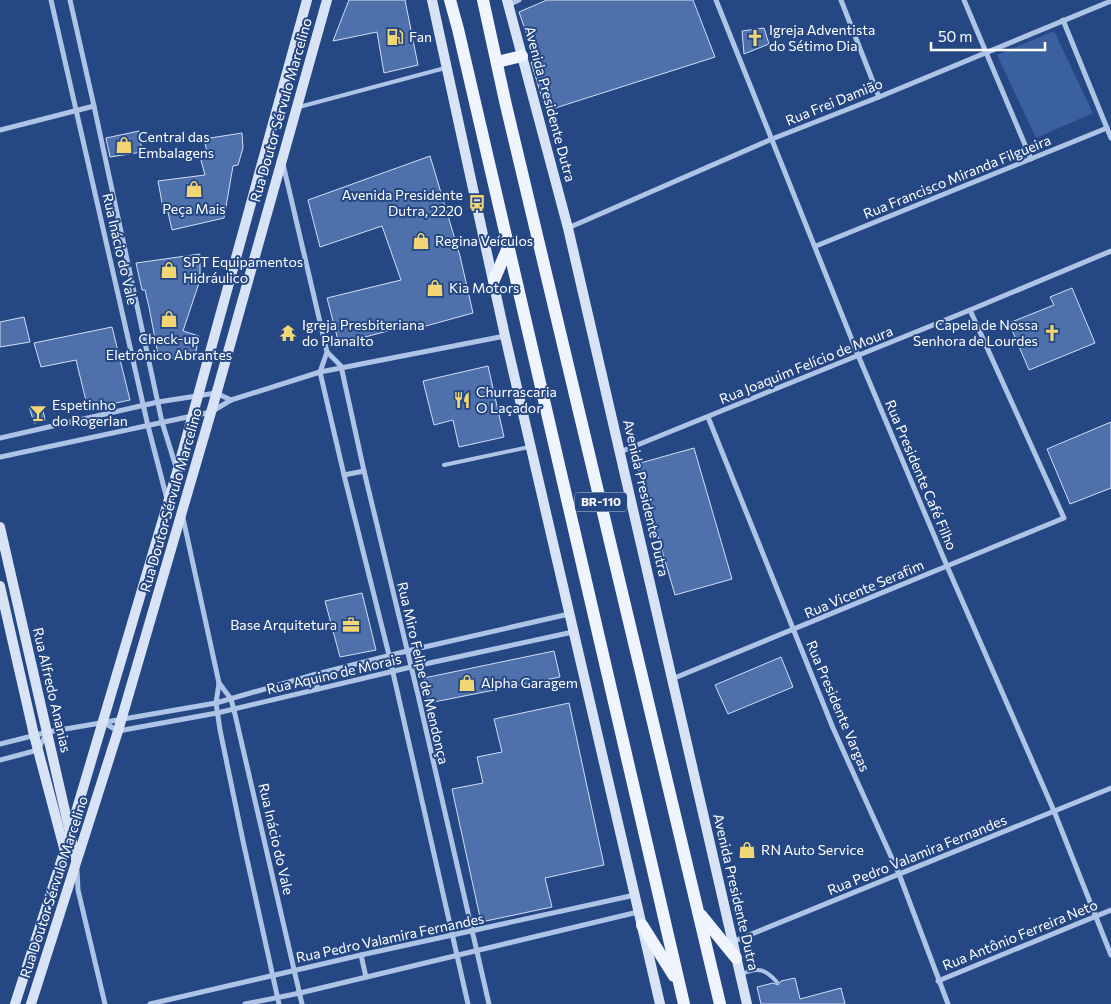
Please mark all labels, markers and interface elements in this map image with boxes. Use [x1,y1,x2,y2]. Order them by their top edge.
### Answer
street label: Rua Doutor Sérvulo Marcelino [246,16,315,204]
scale bar [931,20,1045,52]
place label: Igreja Adventista do Sétimo Dia [769,21,875,54]
street label: Avenida Presidente Dutra [522,24,579,184]
fuel station icon: Fan [385,27,405,47]
text: 50 m [938,27,972,45]
place label: Fan [409,28,432,45]
church icon: Igreja Adventista do Sétimo Dia [745,28,765,48]
street label: Rua Frei Damião [783,74,885,129]
place label: Central das Embalagens [138,128,214,161]
street label: Rua Francisco Miranda Filgueira [861,131,1053,222]
shop icon: Central das Embalagens [114,135,134,155]
shop icon: Peça Mais [184,179,204,199]
place label: Avenida Presidente Dutra, 2220 [342,186,463,219]
street label: Rua Inácio do Vale [99,191,142,306]
bus stop icon: Avenida Presidente Dutra, 2220 [467,193,487,213]
place label: Peça Mais [162,200,226,217]
shop icon: Regina Veículos [411,231,431,251]
place label: Regina Veículos [435,232,533,249]
place label: SPT Equipamentos Hidráulico [183,253,303,286]
shop icon: SPT Equipamentos Hidráulico [159,260,179,280]
shop icon: Kia Motors [425,278,445,298]
place label: Kia Motors [449,279,519,296]
shop icon: Check-up Eletrônico Abrantes [159,309,179,329]
place label: Igreja Presbiteriana do Planalto [302,316,424,349]
place label: Capela de Nossa Senhora de Lourdes [913,316,1038,349]
street label: Rua Joaquim Felício de Moura [717,322,895,407]
temple icon: Igreja Presbiteriana do Planalto [278,323,298,343]
church icon: Capela de Nossa Senhora de Lourdes [1042,323,1062,343]
place label: Check-up Eletrônico Abrantes [106,330,232,363]
place label: Churrascaria O Laçador [476,383,557,416]
restaurant icon: Churrascaria O Laçador [452,390,472,410]
place label: Espetinho do Rogerlan [52,396,128,429]
street label: Rua Presidente Café Filho [882,397,961,552]
bar icon: Espetinho do Rogerlan [28,403,48,423]
street label: Rua Doutor Sérvulo Marcelino [136,406,205,594]
street label: Avenida Presidente Dutra [620,418,673,578]
road number: BR-110 [575,492,627,512]
street label: Rua Vicente Serafim [802,556,926,621]
street label: Rua Miro Felipe de Mendonça [394,580,453,766]
office icon: Base Arquitetura [341,615,361,635]
place label: Base Arquitetura [230,616,337,633]
street label: Rua Alfredo Ananias [30,626,75,754]
street label: Rua Presidente Vargas [803,638,874,774]
street label: Rua Aquino de Morais [265,650,403,697]
shop icon: Alpha Garagem [457,673,477,693]
place label: Alpha Garagem [481,674,578,691]
street label: Rua Inácio do Vale [255,781,298,896]
street label: Rua Doutor Sérvulo Marcelino [16,794,91,980]
street label: Rua Pedro Valamira Fernandes [825,811,1009,898]
street label: Avenida Presidente Dutra [710,812,763,972]
shop icon: RN Auto Service [737,840,757,860]
place label: RN Auto Service [761,841,864,858]
street label: Rua Antônio Ferreira Neto [940,896,1100,973]
street label: Rua Pedro Valamira Fernandes [294,909,485,966]

